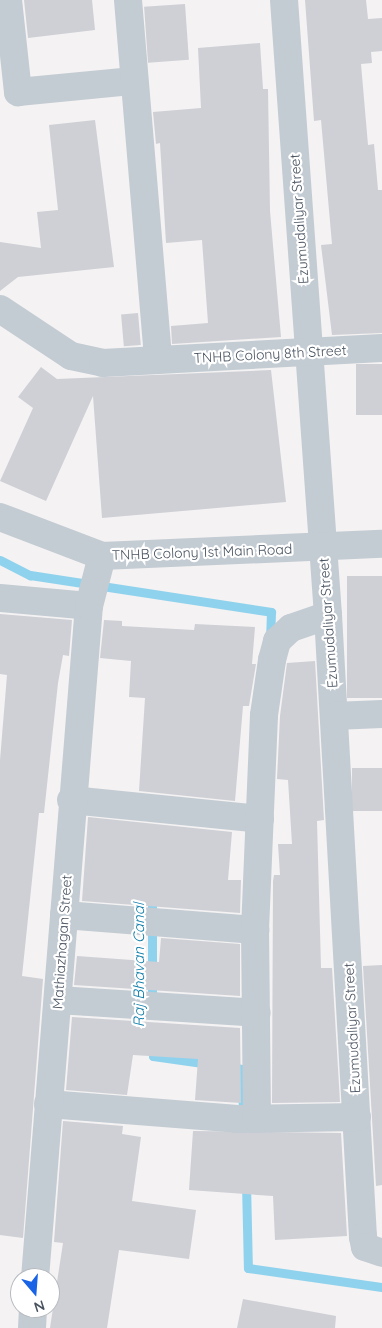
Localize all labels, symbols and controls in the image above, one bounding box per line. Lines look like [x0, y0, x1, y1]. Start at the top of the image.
street label: Ezumudaliyar Street [286, 153, 312, 285]
street label: TNHB Colony 8th Street [193, 342, 347, 366]
street label: TNHB Colony 1st Main Road [111, 540, 293, 564]
street label: Ezumudaliyar Street [315, 557, 341, 689]
street label: Mathiazhagan Street [49, 874, 75, 1010]
water label: Raj Bhavan Canal [130, 903, 148, 1027]
street label: Ezumudaliyar Street [340, 962, 364, 1094]
north arrow [10, 1268, 60, 1318]
text: N [32, 1296, 47, 1316]

